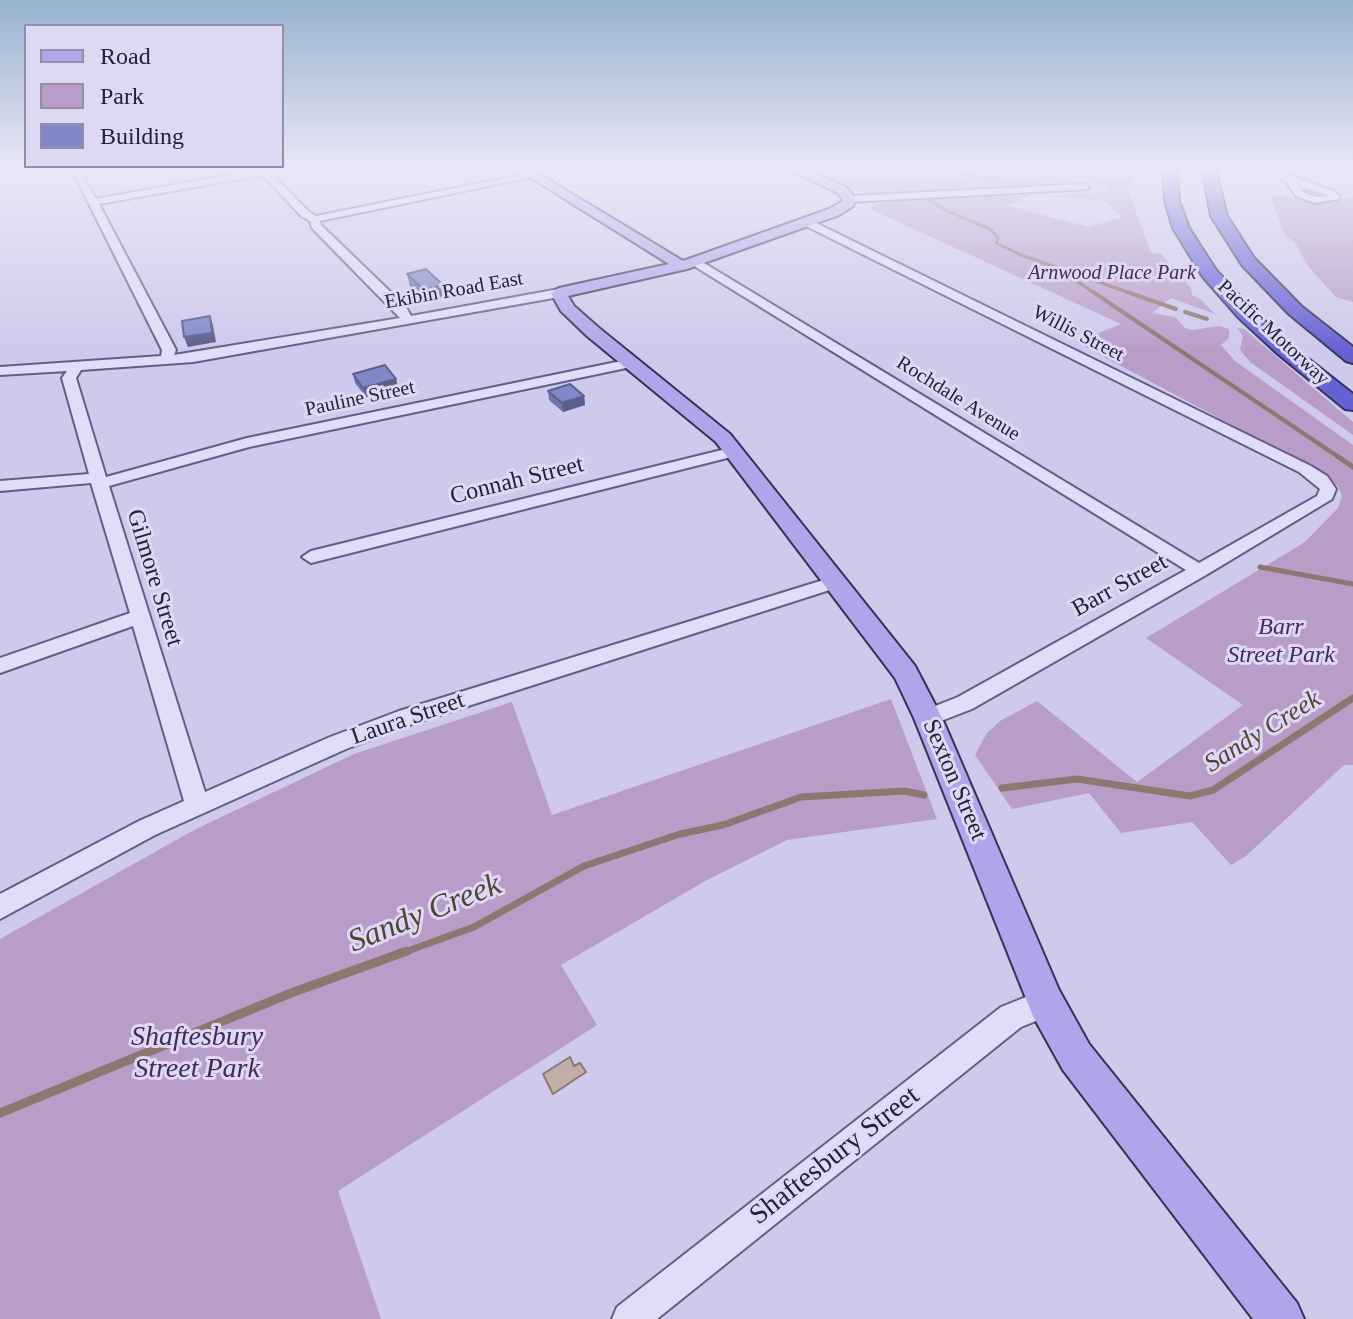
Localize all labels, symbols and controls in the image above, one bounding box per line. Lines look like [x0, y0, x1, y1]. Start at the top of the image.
legend [24, 24, 284, 168]
text: Road [100, 43, 151, 69]
text: Park [100, 83, 144, 109]
text: Building [100, 123, 184, 149]
park label: Arnwood Place Park [1028, 262, 1196, 286]
street label: Ekibin Road East [383, 267, 525, 315]
street label: Pacific Motorway [1212, 275, 1334, 391]
street label: Willis Street [1028, 301, 1128, 367]
street label: Rochdale Avenue [892, 351, 1024, 447]
street label: Pauline Street [303, 376, 417, 422]
street label: Connah Street [447, 450, 587, 512]
street label: Gilmore Street [119, 506, 189, 650]
street label: Barr Street [1067, 548, 1173, 624]
park label: Barr Street Park [1227, 614, 1335, 670]
water label: Sandy Creek [1199, 684, 1327, 780]
street label: Laura Street [348, 686, 468, 752]
street label: Sexton Street [916, 715, 992, 845]
water label: Sandy Creek [343, 866, 507, 962]
park label: Shaftesbury Street Park [131, 1021, 263, 1087]
street label: Shaftesbury Street [743, 1079, 927, 1233]

